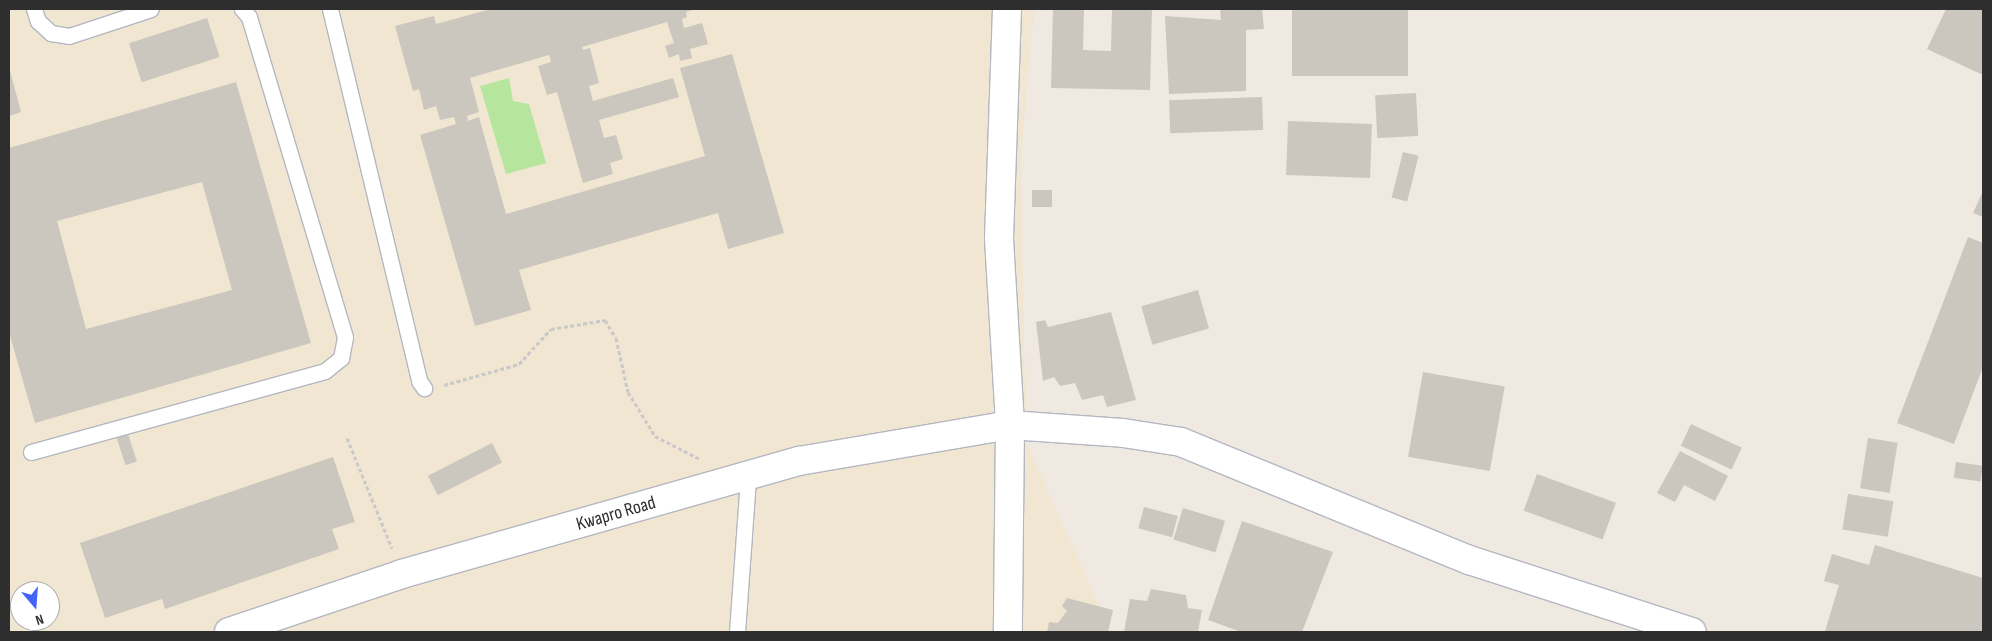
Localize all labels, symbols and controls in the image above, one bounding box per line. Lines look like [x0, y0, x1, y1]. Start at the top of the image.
street label: Kwapro Road [574, 492, 658, 536]
north arrow [10, 581, 60, 631]
text: N [33, 611, 46, 629]

